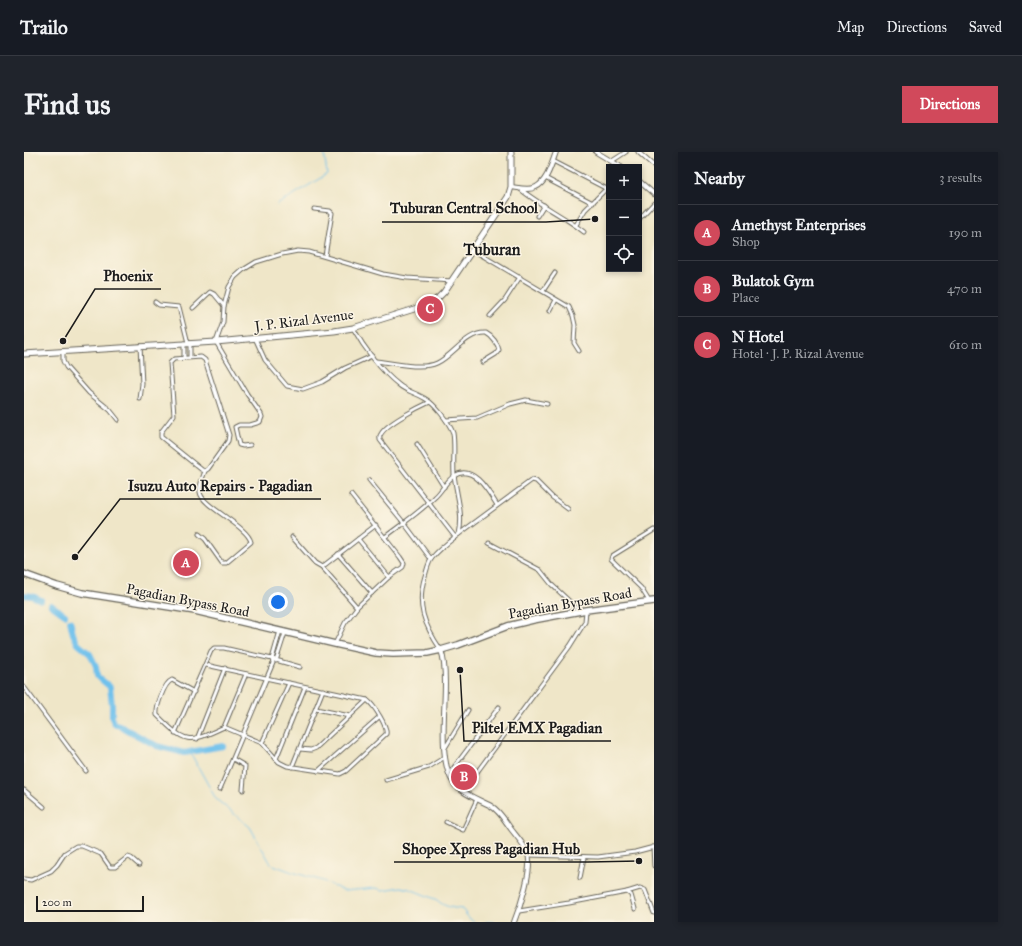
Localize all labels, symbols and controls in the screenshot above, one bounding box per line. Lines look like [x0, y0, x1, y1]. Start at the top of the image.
text: Trailo [20, 16, 68, 39]
text: Map [837, 19, 864, 36]
text: Directions [886, 19, 947, 36]
text: Saved [969, 19, 1002, 36]
button: Directions [902, 86, 998, 123]
text: Find us [24, 87, 110, 122]
map controls [606, 164, 642, 272]
button: + [606, 164, 642, 200]
text: Nearby [694, 168, 745, 189]
text: 3 results [939, 170, 982, 186]
callout: Tuburan Central School [382, 195, 546, 222]
text: Tuburan Central School [389, 199, 539, 217]
button: − [606, 200, 642, 236]
text: Amethyst Enterprises [732, 216, 866, 234]
text: A [703, 225, 711, 241]
text: 190 m [949, 225, 982, 241]
text: Shop [732, 234, 760, 250]
button: locate [606, 236, 642, 272]
district label: Tuburan [463, 240, 521, 259]
callout: Phoenix [95, 262, 161, 289]
text: Phoenix [103, 267, 153, 285]
text: Bulatok Gym [732, 272, 814, 290]
text: B [703, 281, 711, 297]
text: 470 m [947, 281, 982, 297]
text: Place [732, 290, 759, 306]
pin: C [417, 294, 443, 324]
street label: J. P. Rizal Avenue [252, 306, 355, 336]
text: N Hotel [732, 328, 784, 346]
text: C [703, 337, 711, 353]
text: 610 m [949, 337, 982, 353]
text: Hotel · J. P. Rizal Avenue [732, 346, 864, 362]
callout: Isuzu Auto Repairs - Pagadian [120, 472, 321, 499]
text: Isuzu Auto Repairs - Pagadian [128, 477, 313, 496]
pin: A [173, 548, 199, 578]
street label: Pagadian Bypass Road [125, 580, 251, 621]
street label: Pagadian Bypass Road [507, 584, 633, 623]
your location [268, 592, 288, 612]
callout: Piltel EMX Pagadian [464, 714, 611, 741]
text: Piltel EMX Pagadian [472, 719, 603, 738]
pin: B [451, 762, 477, 792]
callout: Shopee Xpress Pagadian Hub [394, 835, 588, 862]
text: Shopee Xpress Pagadian Hub [402, 840, 581, 859]
scale bar [36, 894, 144, 913]
text: 200 m [42, 896, 72, 909]

